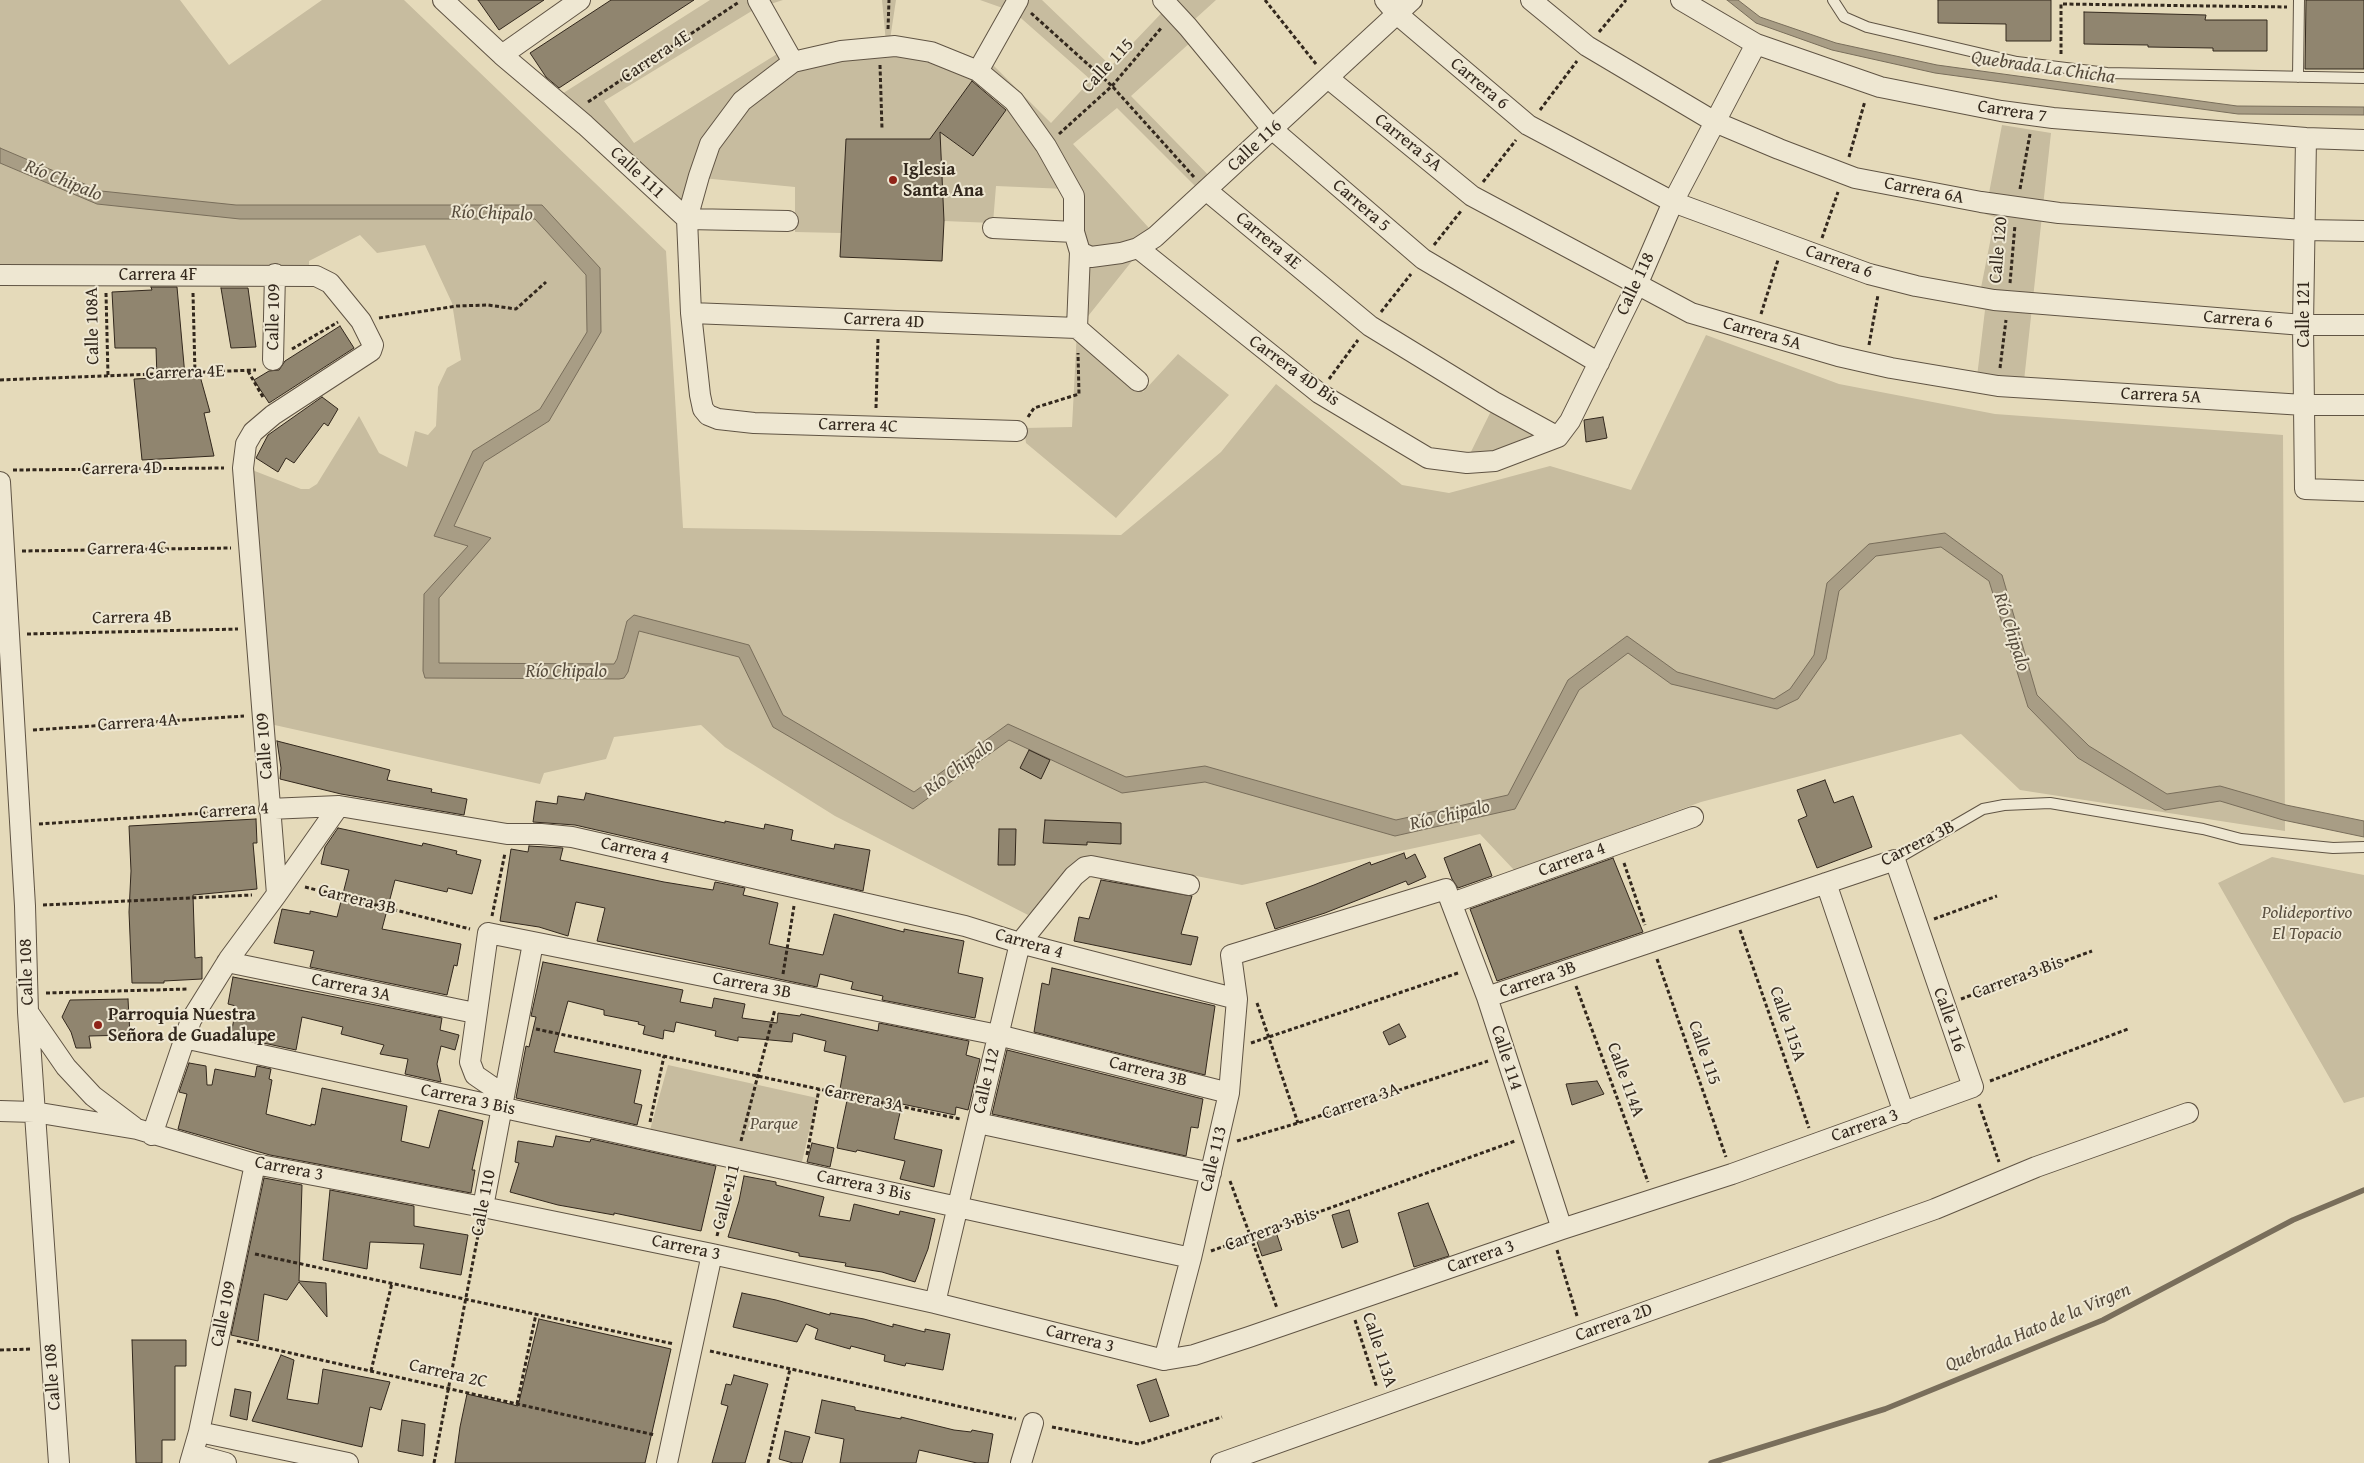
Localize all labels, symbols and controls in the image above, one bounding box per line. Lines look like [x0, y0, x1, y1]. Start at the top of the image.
street label: Carrera 4E [617, 26, 695, 88]
street label: Calle 115 [1077, 34, 1139, 98]
water label: Quebrada La Chicha [1970, 47, 2116, 89]
street label: Carrera 6 [1445, 53, 1513, 115]
street label: Carrera 7 [1976, 96, 2048, 128]
street label: Carrera 5A [1370, 109, 1446, 177]
street label: Calle 116 [1223, 115, 1287, 177]
street label: Calle 111 [605, 142, 669, 204]
water label: Río Chipalo [21, 155, 105, 207]
place label: Iglesia Santa Ana [903, 159, 984, 202]
street label: Carrera 6A [1882, 173, 1966, 209]
marker: Iglesia Santa Ana [887, 174, 899, 186]
street label: Carrera 5 [1328, 175, 1394, 237]
water label: Río Chipalo [451, 201, 533, 227]
street label: Carrera 4E [1231, 207, 1305, 275]
street label: Calle 120 [1985, 216, 2013, 284]
street label: Carrera 6 [1803, 240, 1875, 284]
street label: Calle 118 [1612, 249, 1660, 319]
street label: Carrera 4F [119, 264, 197, 286]
street label: Calle 121 [2293, 281, 2315, 347]
street label: Calle 109 [263, 283, 285, 351]
street label: Calle 108A [82, 287, 104, 365]
street label: Carrera 6 [2202, 306, 2274, 334]
street label: Carrera 4D [843, 308, 925, 334]
street label: Carrera 5A [1720, 313, 1804, 355]
street label: Carrera 4D Bis [1244, 331, 1344, 411]
street label: Carrera 4E [145, 361, 225, 385]
street label: Carrera 5A [2120, 383, 2202, 409]
street label: Carrera 4C [818, 414, 898, 438]
street label: Carrera 4D [82, 457, 162, 481]
street label: Carrera 4C [87, 538, 167, 560]
water label: Río Chipalo [1988, 590, 2034, 674]
street label: Carrera 4B [92, 607, 172, 629]
water label: Río Chipalo [525, 661, 607, 683]
street label: Carrera 4A [97, 709, 179, 737]
street label: Calle 109 [252, 712, 278, 780]
water label: Río Chipalo [920, 734, 998, 802]
water label: Río Chipalo [1408, 796, 1492, 836]
street label: Carrera 4 [198, 798, 270, 824]
street label: Carrera 3B [1878, 816, 1958, 872]
street label: Carrera 4 [599, 833, 671, 869]
street label: Carrera 4 [1536, 838, 1608, 882]
street label: Carrera 3B [316, 880, 398, 920]
park label: Polideportivo El Topacio [2262, 902, 2352, 944]
street label: Carrera 4 [993, 924, 1065, 964]
street label: Calle 108 [15, 938, 39, 1006]
street label: Carrera 3 Bis [1969, 951, 2067, 1005]
street label: Carrera 3B [1497, 957, 1579, 1003]
street label: Carrera 3B [711, 968, 793, 1004]
street label: Carrera 3A [309, 969, 393, 1007]
street label: Calle 115A [1764, 984, 1810, 1064]
street label: Calle 116 [1928, 985, 1970, 1055]
place label: Parroquia Nuestra Señora de Guadalupe [108, 1004, 276, 1046]
street label: Calle 115 [1683, 1018, 1725, 1088]
marker: Parroquia Nuestra Señora de Guadalupe [92, 1019, 104, 1031]
street label: Calle 114 [1485, 1023, 1527, 1093]
street label: Calle 114A [1602, 1040, 1648, 1120]
street label: Calle 112 [969, 1046, 1005, 1116]
street label: Carrera 3B [1107, 1052, 1189, 1092]
street label: Carrera 3 Bis [419, 1079, 517, 1121]
street label: Carrera 3A [1319, 1079, 1403, 1125]
street label: Carrera 3A [822, 1080, 906, 1118]
street label: Carrera 3 [1829, 1104, 1901, 1148]
park label: Parque [750, 1113, 798, 1135]
street label: Calle 113 [1196, 1124, 1232, 1194]
street label: Carrera 3 [253, 1152, 325, 1186]
street label: Calle 111 [708, 1162, 746, 1232]
street label: Carrera 3 Bis [815, 1165, 913, 1207]
street label: Calle 110 [467, 1168, 501, 1238]
street label: Carrera 3 Bis [1222, 1203, 1320, 1257]
street label: Carrera 3 [650, 1230, 722, 1266]
street label: Carrera 3 [1445, 1235, 1517, 1279]
street label: Calle 109 [206, 1279, 242, 1349]
water label: Quebrada Hato de la Virgen [1942, 1279, 2134, 1377]
street label: Carrera 2D [1572, 1299, 1656, 1347]
street label: Calle 113A [1357, 1310, 1401, 1390]
street label: Carrera 3 [1044, 1320, 1116, 1358]
street label: Calle 108 [40, 1343, 66, 1411]
street label: Carrera 2C [407, 1355, 489, 1393]

